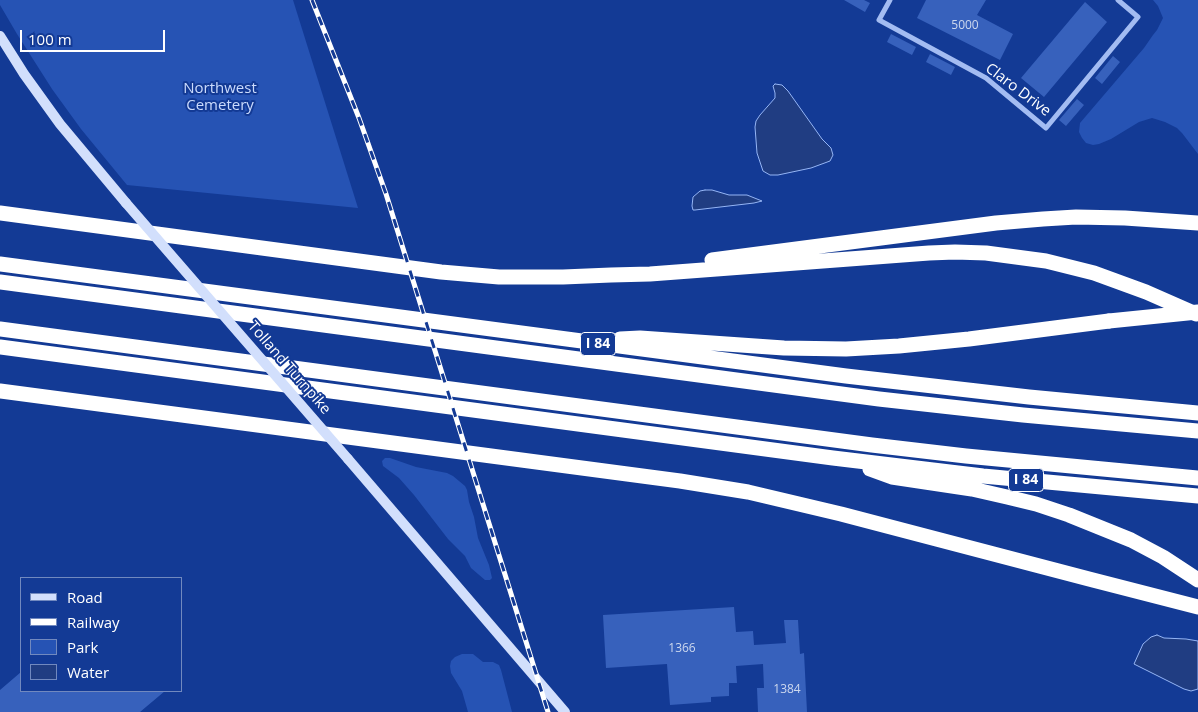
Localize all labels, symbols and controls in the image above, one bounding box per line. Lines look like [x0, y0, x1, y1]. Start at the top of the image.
house number: 5000 [951, 19, 979, 33]
scale bar [22, 20, 168, 52]
text: 100 m [28, 29, 72, 49]
street label: Claro Drive [982, 60, 1054, 120]
park label: Northwest Cemetery [183, 80, 257, 115]
street label: Tolland Turnpike [244, 318, 334, 418]
road number: I 84 [580, 332, 616, 356]
road number: I 84 [1008, 468, 1044, 492]
legend [20, 577, 182, 692]
text: Road [67, 587, 103, 607]
text: Railway [67, 612, 120, 632]
text: Park [67, 637, 98, 657]
house number: 1366 [668, 642, 696, 656]
text: Water [67, 662, 109, 682]
house number: 1384 [773, 683, 801, 697]

